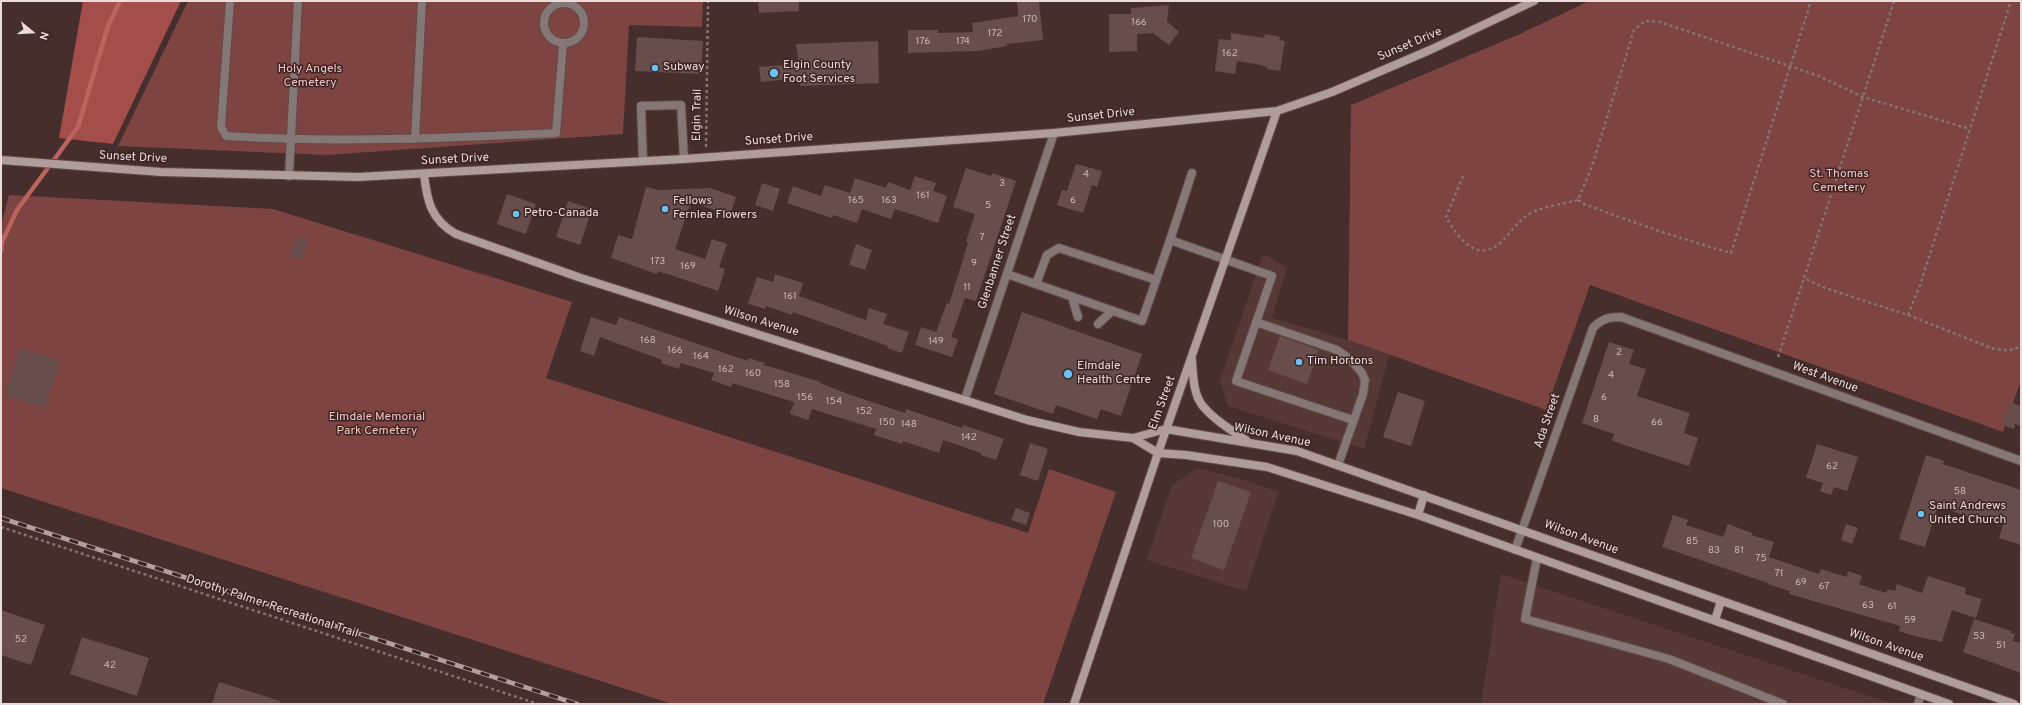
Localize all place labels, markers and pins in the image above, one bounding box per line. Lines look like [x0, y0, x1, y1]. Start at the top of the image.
place label: Elgin County Foot Services [783, 59, 855, 87]
place label: Subway [663, 61, 705, 75]
marker: Subway [650, 63, 660, 73]
marker: Elgin County Foot Services [768, 67, 780, 79]
place label: Fellows Fernlea Flowers [673, 195, 757, 223]
marker: Fellows Fernlea Flowers [660, 204, 670, 214]
place label: Petro-Canada [524, 207, 599, 221]
marker: Petro-Canada [511, 209, 521, 219]
place label: Tim Hortons [1307, 355, 1373, 369]
marker: Tim Hortons [1294, 357, 1304, 367]
place label: Elmdale Health Centre [1077, 360, 1151, 388]
marker: Elmdale Health Centre [1062, 368, 1074, 380]
place label: Saint Andrews United Church [1929, 500, 2006, 528]
marker: Saint Andrews United Church [1916, 509, 1926, 519]

